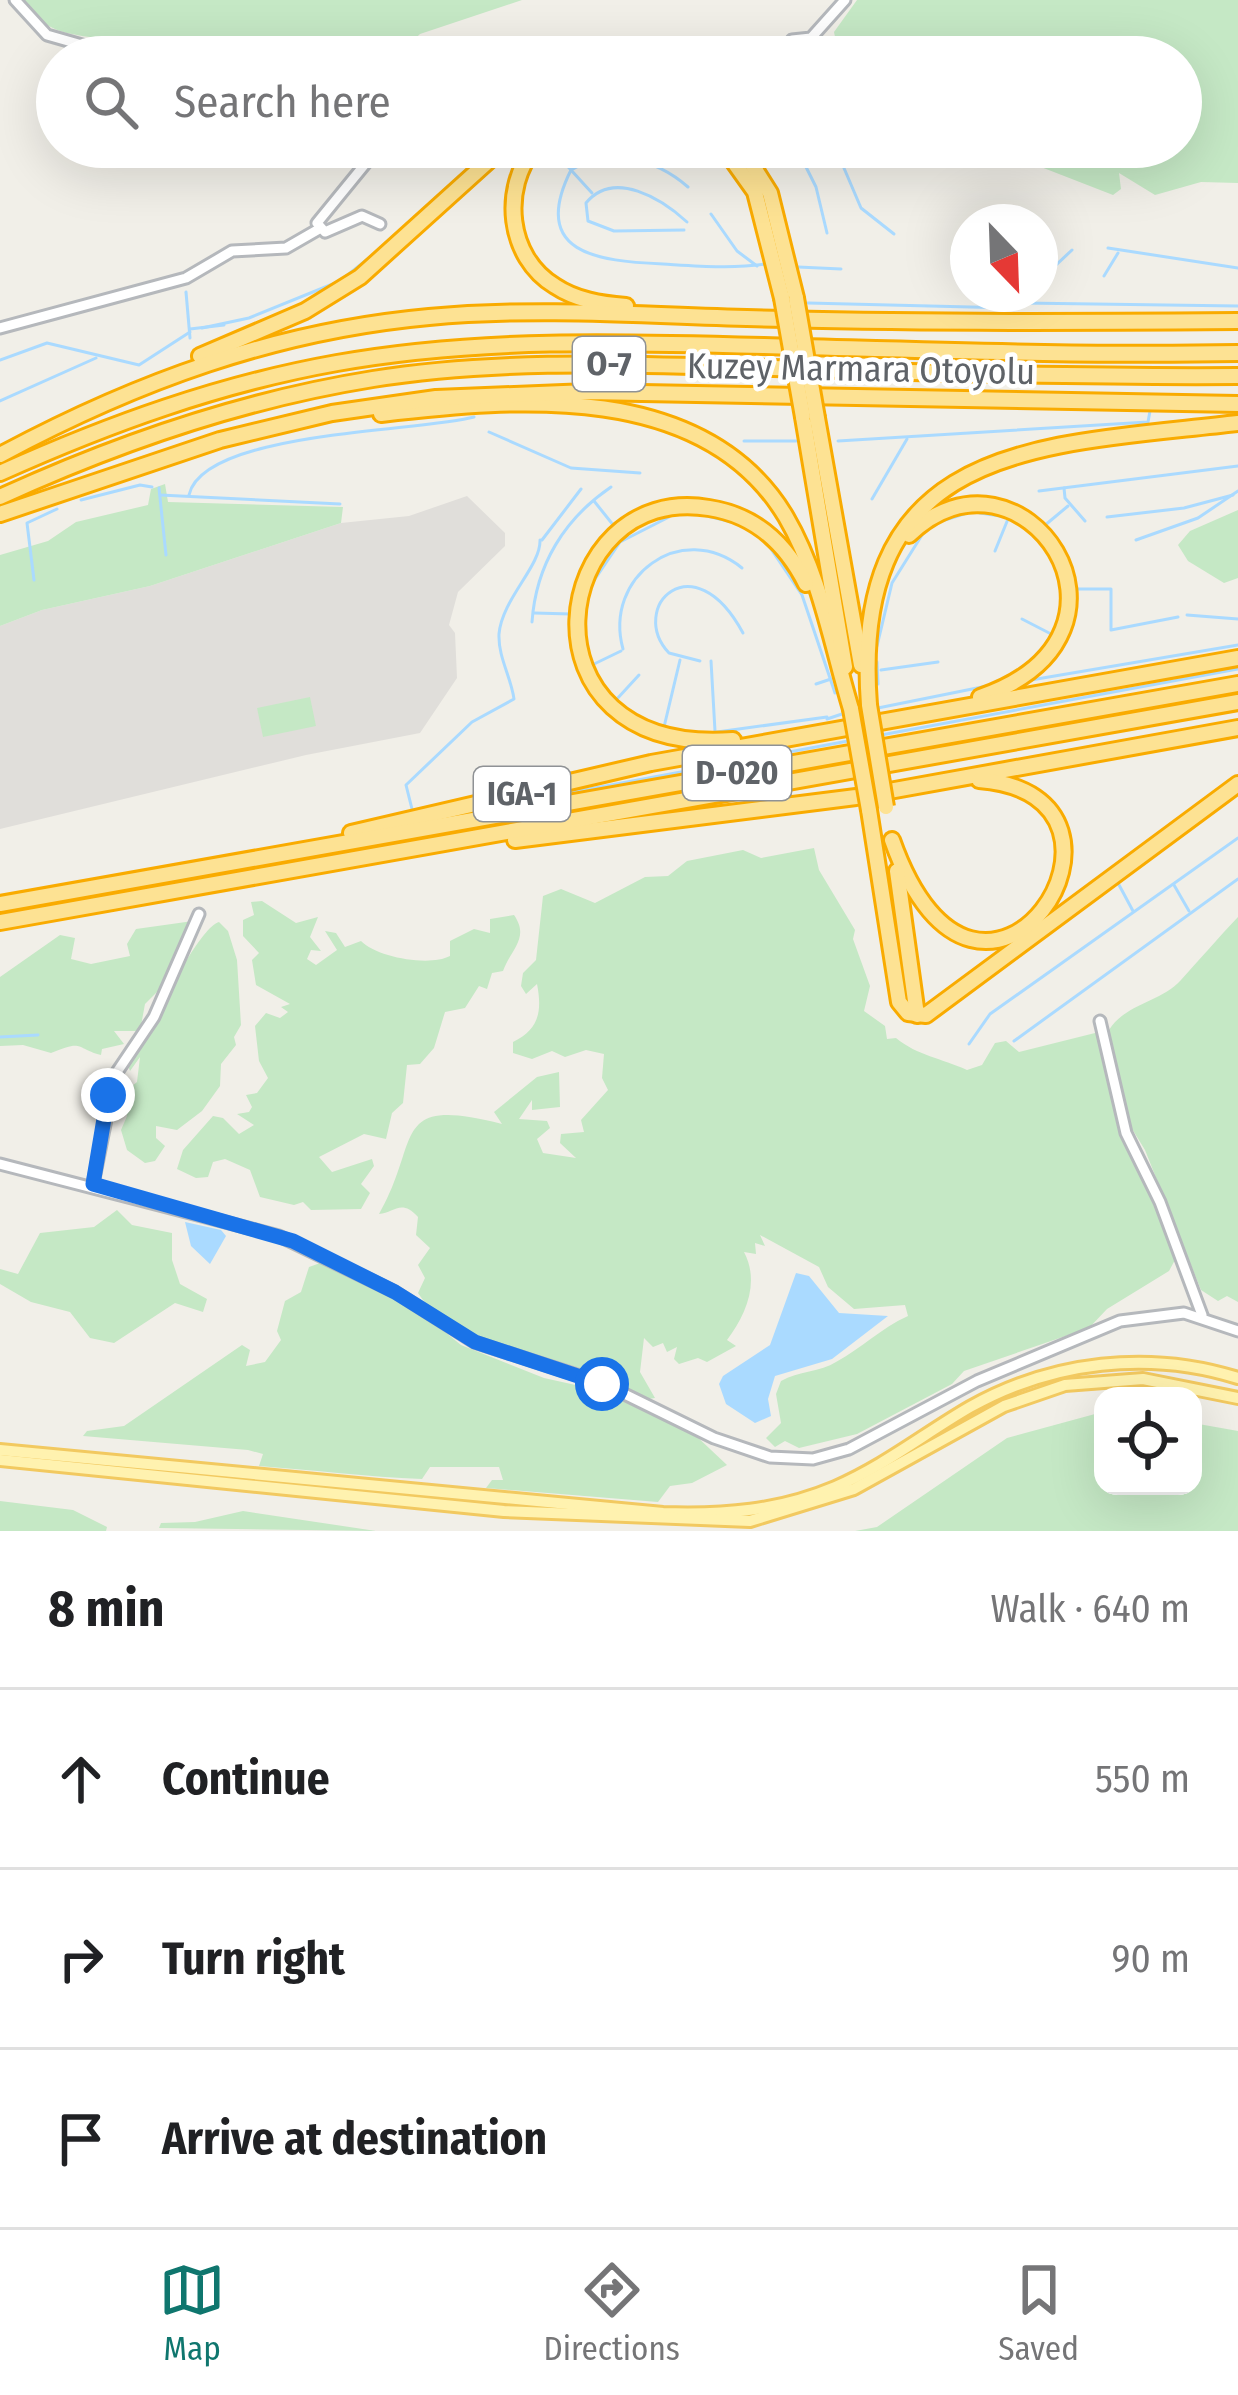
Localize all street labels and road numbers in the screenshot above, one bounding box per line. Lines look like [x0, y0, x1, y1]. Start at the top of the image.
road number: O-7 [573, 337, 645, 391]
street label: Kuzey Marmara Otoyolu [687, 344, 1035, 394]
road number: D-020 [683, 746, 791, 800]
road number: IGA-1 [474, 767, 570, 821]

